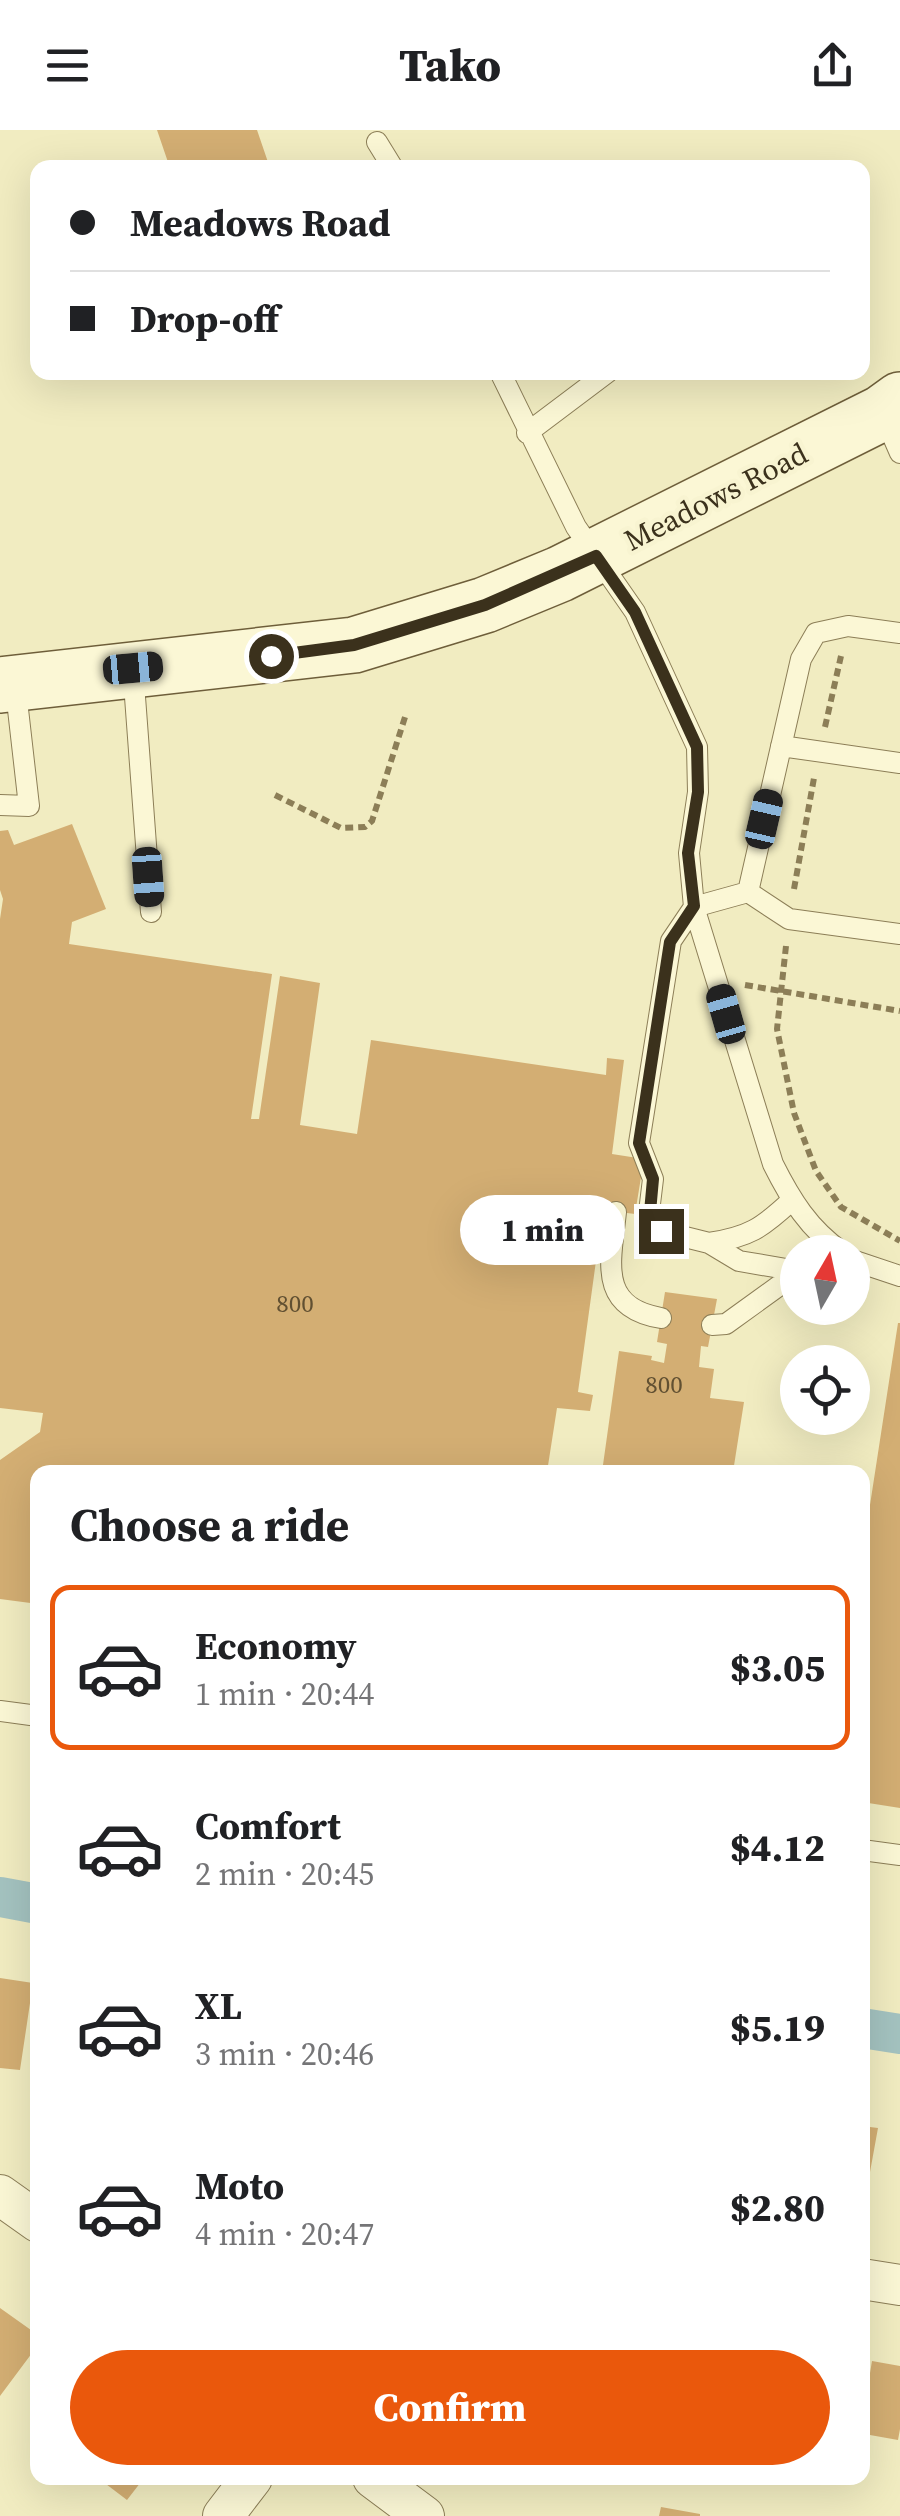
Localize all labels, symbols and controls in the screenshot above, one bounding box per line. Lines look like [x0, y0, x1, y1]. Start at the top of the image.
text: Tako [399, 34, 501, 96]
icon: menu [40, 38, 95, 93]
icon: share [805, 38, 860, 93]
text: Meadows Road [130, 197, 391, 249]
text: Drop-off [130, 293, 279, 345]
street label: Meadows Road [617, 433, 815, 560]
route start [249, 634, 294, 679]
car [102, 650, 164, 686]
car [743, 786, 785, 852]
car [131, 846, 165, 908]
car [703, 981, 749, 1047]
callout: 1 min [461, 1196, 626, 1266]
text: 1 min [501, 1208, 584, 1252]
route end [639, 1209, 684, 1254]
north arrow [780, 1235, 870, 1325]
map controls [780, 1235, 870, 1435]
house number: 800 [276, 1286, 314, 1320]
button: locate [780, 1345, 870, 1435]
house number: 800 [645, 1367, 683, 1401]
text: Choose a ride [70, 1494, 349, 1556]
text: Economy [195, 1620, 357, 1672]
icon: car [75, 1623, 165, 1713]
text: $3.05 [730, 1642, 825, 1694]
text: 1 min · 20:44 [195, 1672, 374, 1716]
text: Comfort [195, 1800, 341, 1852]
icon: car [75, 1803, 165, 1893]
text: $4.12 [730, 1822, 825, 1874]
text: 2 min · 20:45 [195, 1852, 374, 1896]
text: XL [195, 1980, 242, 2032]
icon: car [75, 1983, 165, 2073]
text: $5.19 [730, 2002, 825, 2054]
text: 3 min · 20:46 [195, 2032, 374, 2076]
text: Moto [195, 2160, 284, 2212]
icon: car [75, 2163, 165, 2253]
text: $2.80 [730, 2182, 825, 2234]
text: 4 min · 20:47 [195, 2212, 374, 2256]
button: Confirm [70, 2350, 830, 2465]

